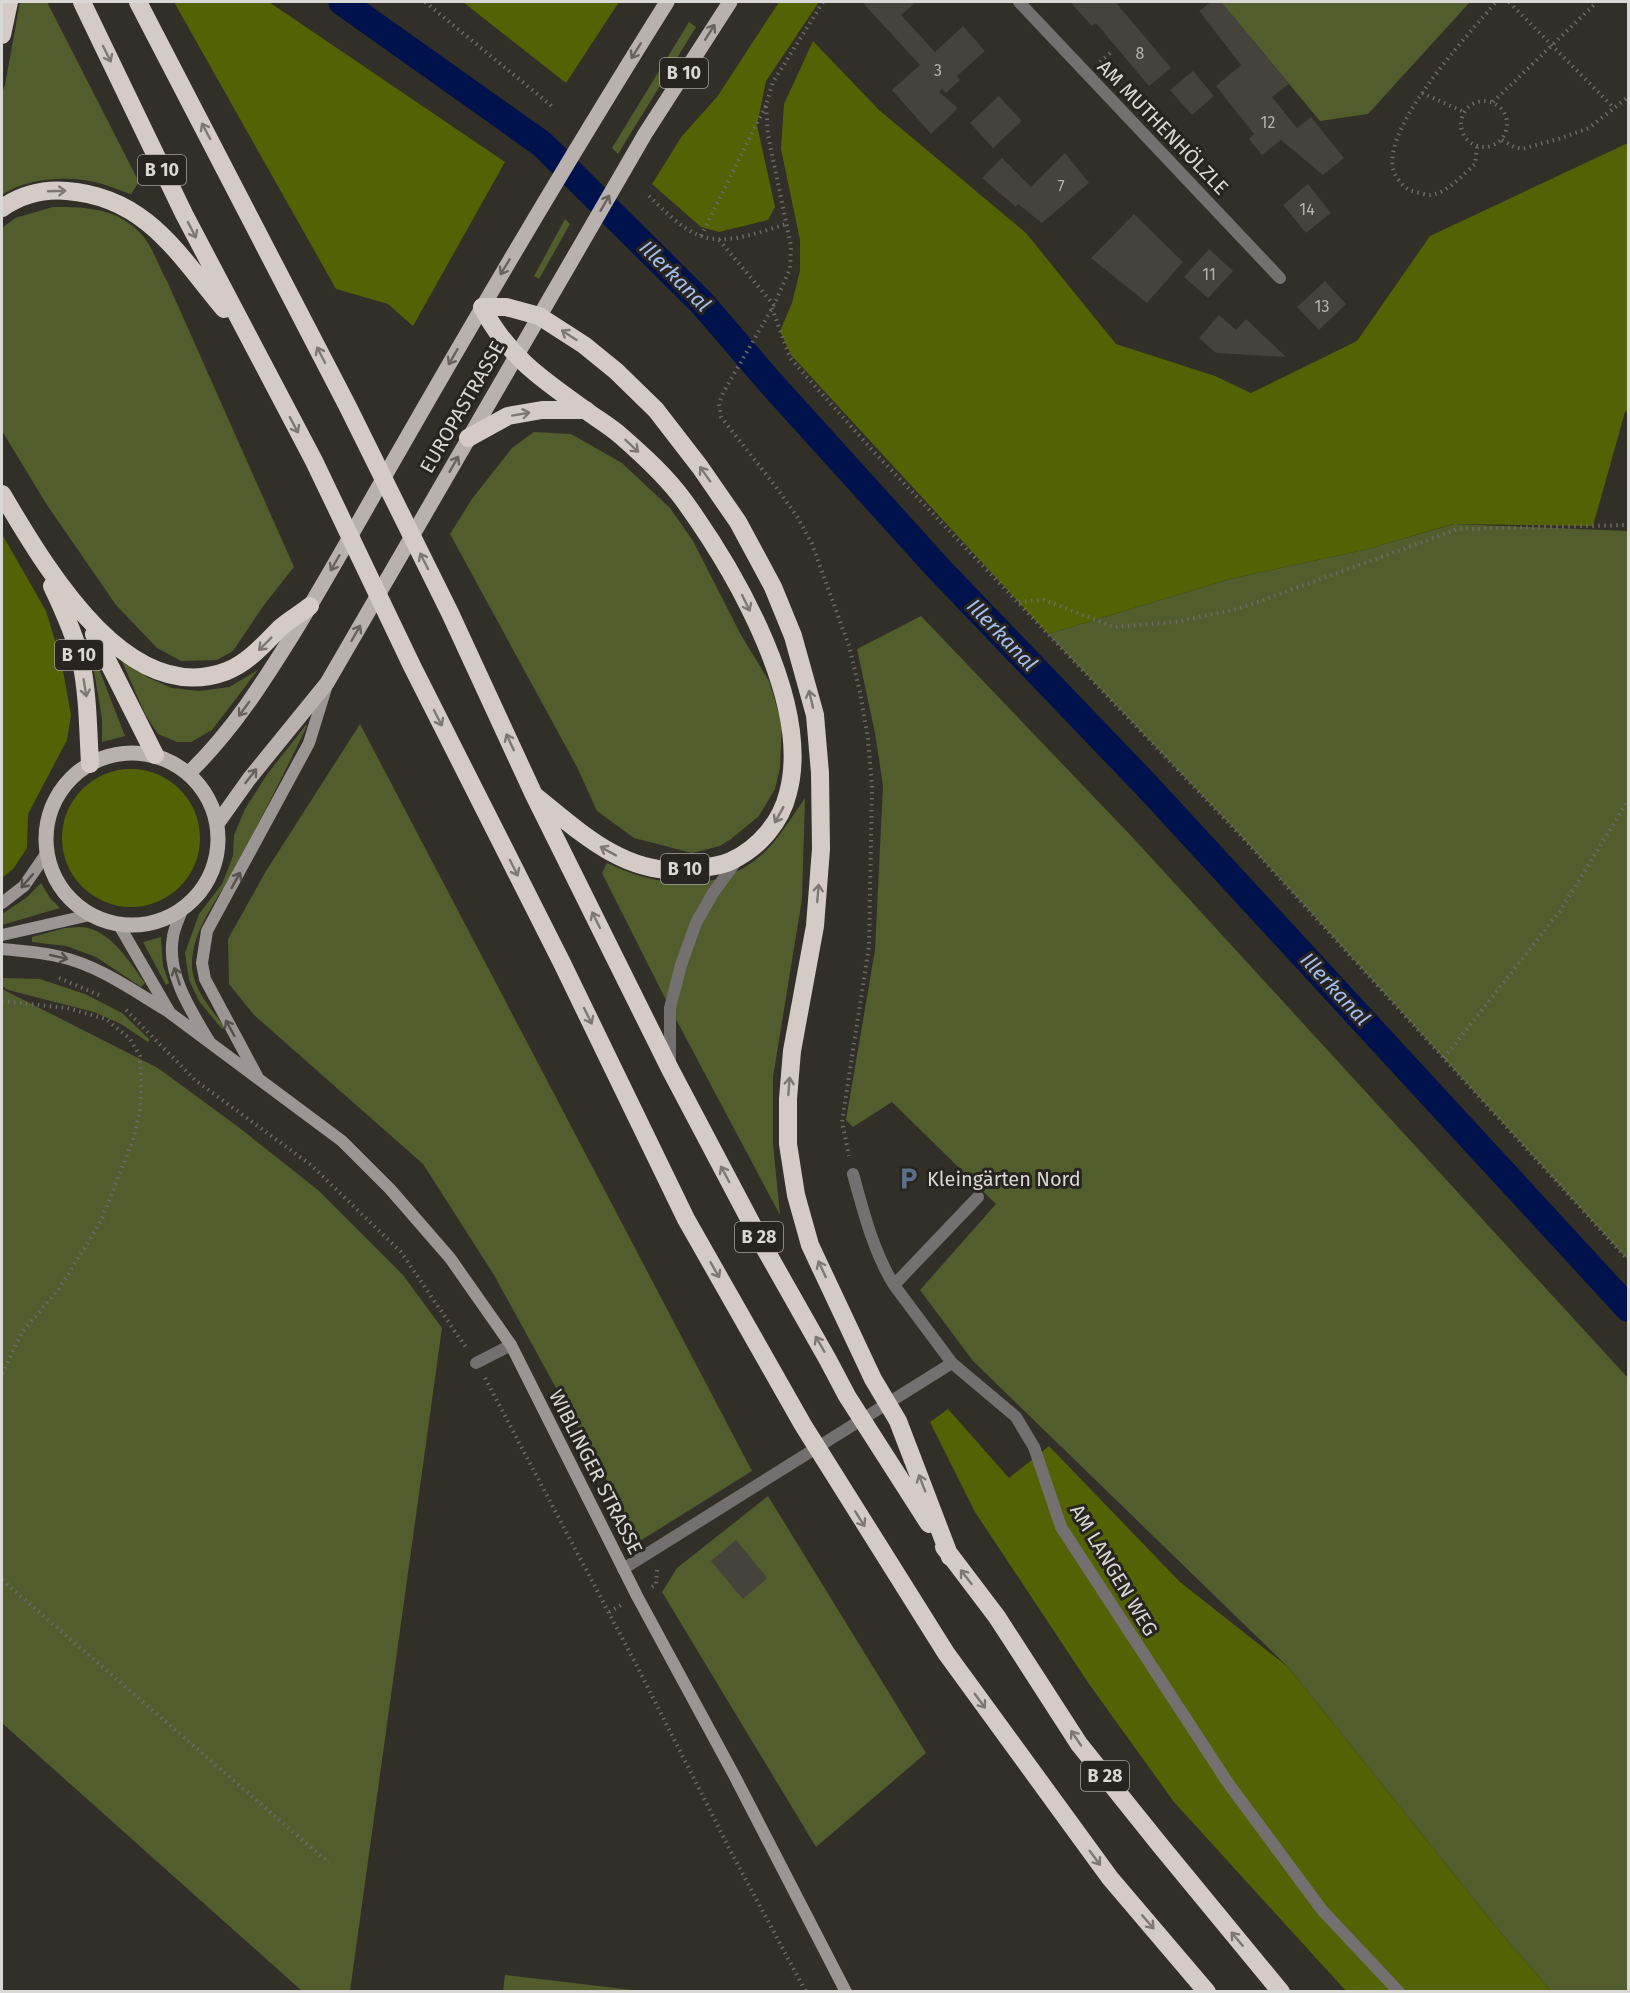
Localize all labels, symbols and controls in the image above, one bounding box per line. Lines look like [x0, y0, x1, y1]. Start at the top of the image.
one-way arrow [704, 24, 716, 41]
one-way arrow [630, 42, 642, 59]
house number: 8 [1136, 44, 1145, 63]
one-way arrow [102, 45, 113, 63]
street label: AM MUTHENHÖLZLE [1093, 55, 1233, 199]
road number: B 10 [660, 58, 708, 88]
house number: 3 [934, 61, 942, 80]
house number: 12 [1261, 113, 1275, 132]
one-way arrow [200, 123, 212, 140]
road number: B 10 [138, 155, 186, 185]
house number: 7 [1057, 177, 1065, 196]
one-way arrow [46, 186, 66, 197]
one-way arrow [599, 195, 611, 212]
house number: 14 [1299, 200, 1315, 219]
one-way arrow [186, 221, 198, 238]
water label: Illerkanal [634, 235, 716, 317]
one-way arrow [499, 258, 511, 275]
house number: 11 [1202, 265, 1216, 284]
house number: 13 [1315, 297, 1329, 316]
one-way arrow [561, 329, 578, 341]
street label: EUROPASTRASSE [415, 337, 509, 477]
one-way arrow [315, 347, 327, 364]
one-way arrow [446, 348, 458, 365]
one-way arrow [510, 408, 530, 419]
one-way arrow [289, 415, 300, 433]
one-way arrow [624, 439, 639, 453]
one-way arrow [448, 456, 460, 473]
one-way arrow [699, 466, 711, 482]
one-way arrow [418, 552, 429, 570]
one-way arrow [328, 554, 340, 571]
one-way arrow [740, 593, 752, 611]
water label: Illerkanal [961, 593, 1043, 677]
one-way arrow [350, 625, 362, 642]
one-way arrow [258, 636, 272, 651]
road number: B 10 [55, 640, 103, 670]
one-way arrow [79, 677, 90, 697]
one-way arrow [804, 690, 816, 709]
one-way arrow [238, 700, 250, 716]
one-way arrow [433, 709, 444, 727]
one-way arrow [503, 733, 514, 751]
one-way arrow [245, 769, 258, 785]
one-way arrow [773, 806, 785, 823]
one-way arrow [600, 845, 617, 857]
road number: B 10 [661, 854, 709, 884]
one-way arrow [508, 859, 520, 876]
one-way arrow [230, 872, 242, 889]
one-way arrow [20, 873, 34, 888]
one-way arrow [812, 883, 823, 903]
one-way arrow [589, 911, 601, 929]
water label: Illerkanal [1295, 947, 1375, 1031]
one-way arrow [49, 952, 68, 964]
one-way arrow [171, 967, 182, 986]
one-way arrow [583, 1006, 594, 1024]
one-way arrow [224, 1020, 236, 1037]
one-way arrow [784, 1076, 795, 1096]
one-way arrow [719, 1165, 730, 1183]
parking icon: Kleingärten Nord [896, 1166, 922, 1192]
place label: Kleingärten Nord [927, 1167, 1081, 1191]
road number: B 28 [735, 1222, 783, 1252]
one-way arrow [709, 1261, 721, 1278]
one-way arrow [815, 1261, 827, 1279]
one-way arrow [813, 1336, 825, 1353]
street label: WIBLINGER STRASSE [544, 1386, 648, 1558]
one-way arrow [915, 1474, 926, 1493]
street label: AM LANGEN WEG [1065, 1500, 1163, 1640]
one-way arrow [854, 1510, 866, 1527]
one-way arrow [960, 1569, 973, 1585]
one-way arrow [974, 1692, 986, 1708]
one-way arrow [1069, 1730, 1081, 1747]
road number: B 28 [1081, 1761, 1129, 1791]
one-way arrow [1089, 1850, 1101, 1866]
one-way arrow [1141, 1914, 1155, 1929]
one-way arrow [1231, 1931, 1244, 1947]

